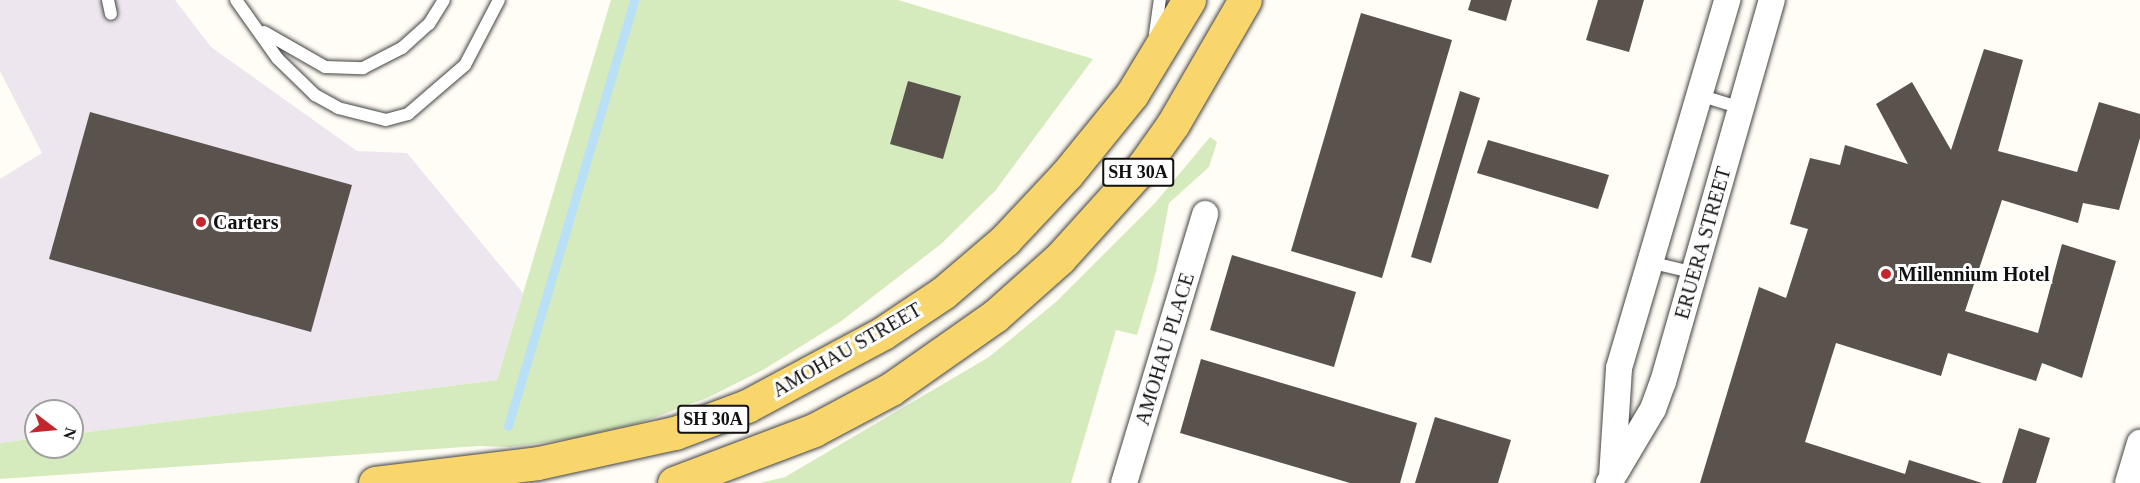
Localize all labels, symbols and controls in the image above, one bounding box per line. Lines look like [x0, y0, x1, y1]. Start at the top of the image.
road number: SH 30A [1102, 157, 1174, 187]
street label: ERUERA STREET [1670, 164, 1736, 322]
place label: Carters [213, 210, 279, 234]
marker: Carters [194, 215, 208, 229]
place label: Millennium Hotel [1898, 262, 2050, 286]
marker: Millennium Hotel [1879, 267, 1893, 281]
street label: AMOHAU PLACE [1130, 270, 1200, 428]
street label: AMOHAU STREET [768, 298, 926, 402]
north arrow [24, 399, 84, 459]
road number: SH 30A [677, 404, 749, 434]
text: N [60, 426, 80, 441]

